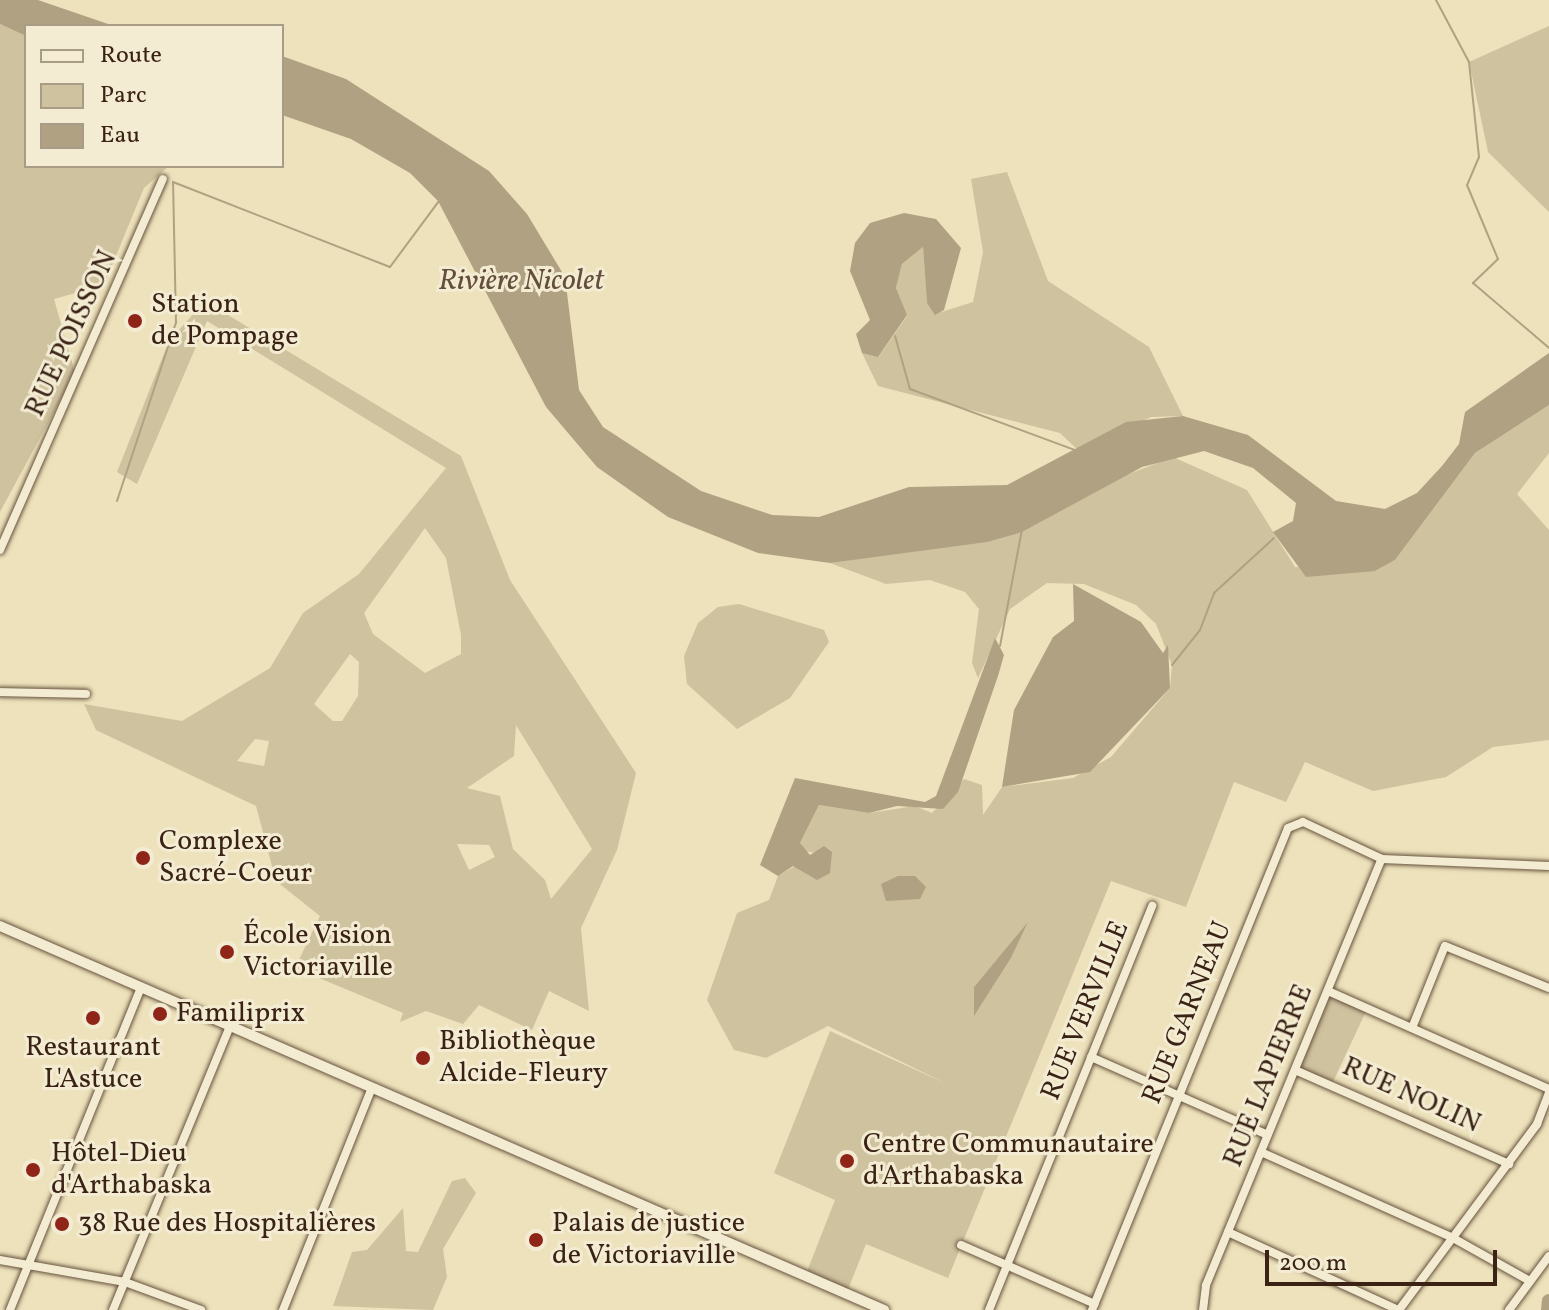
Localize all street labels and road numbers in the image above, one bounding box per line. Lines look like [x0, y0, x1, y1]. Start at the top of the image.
street label: RUE POISSON [19, 246, 125, 422]
street label: RUE VERVILLE [1035, 916, 1137, 1106]
street label: RUE GARNEAU [1136, 917, 1240, 1109]
street label: RUE LAPIERRE [1217, 980, 1321, 1172]
street label: RUE NOLIN [1337, 1051, 1485, 1141]

